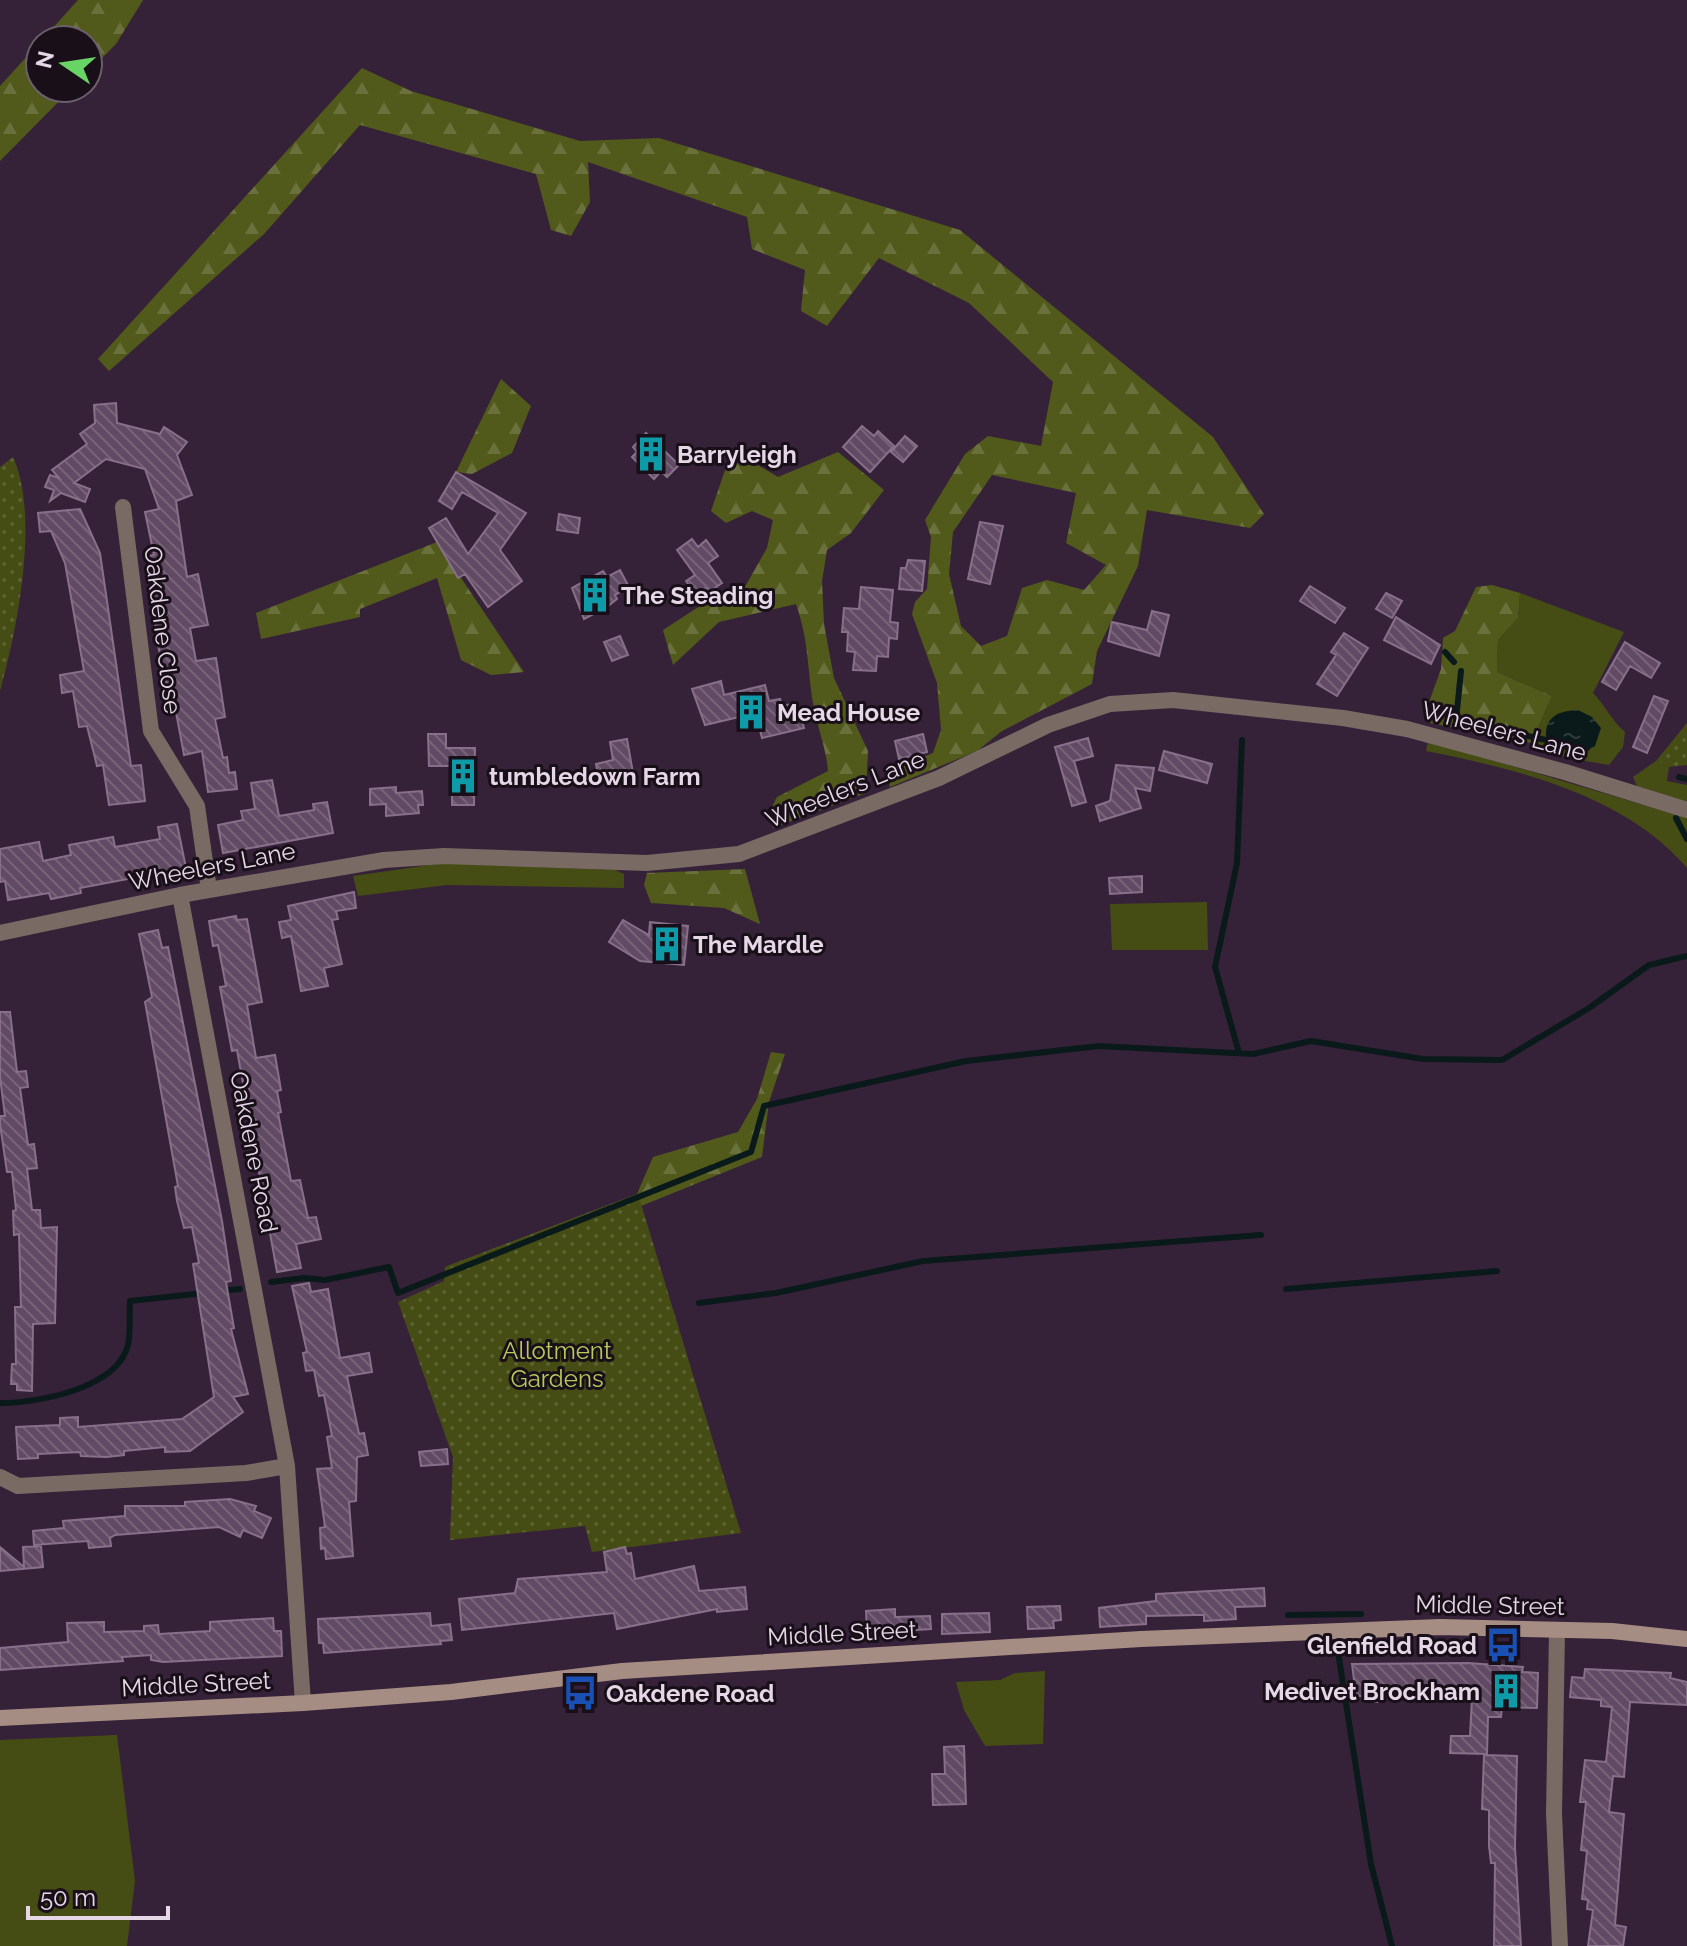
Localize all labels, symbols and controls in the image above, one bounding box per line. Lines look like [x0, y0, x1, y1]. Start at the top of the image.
north arrow [24, 24, 104, 104]
text: N [30, 48, 59, 71]
building icon: Barryleigh [632, 435, 670, 473]
place label: Barryleigh [677, 440, 797, 469]
street label: Oakdene Close [138, 544, 188, 716]
building icon: The Steading [576, 576, 614, 614]
place label: The Steading [621, 581, 773, 610]
building icon: Mead House [732, 693, 770, 731]
street label: Wheelers Lane [1419, 695, 1589, 767]
place label: Mead House [777, 698, 920, 727]
street label: Wheelers Lane [761, 744, 929, 834]
building icon: tumbledown Farm [444, 757, 482, 795]
place label: tumbledown Farm [489, 762, 701, 791]
street label: Wheelers Lane [126, 836, 298, 896]
building icon: The Mardle [648, 925, 686, 963]
place label: The Mardle [693, 930, 824, 959]
street label: Oakdene Road [224, 1069, 284, 1235]
park label: Allotment Gardens [502, 1336, 612, 1393]
street label: Middle Street [1415, 1589, 1565, 1621]
street label: Middle Street [767, 1615, 917, 1651]
bus stop icon: Glenfield Road [1484, 1626, 1522, 1664]
place label: Glenfield Road [1307, 1631, 1477, 1660]
street label: Middle Street [121, 1666, 271, 1702]
building icon: Medivet Brockham [1487, 1672, 1525, 1710]
bus stop icon: Oakdene Road [561, 1674, 599, 1712]
place label: Medivet Brockham [1264, 1677, 1480, 1706]
place label: Oakdene Road [606, 1679, 774, 1708]
scale bar [28, 1870, 168, 1920]
text: 50 m [40, 1883, 96, 1912]

